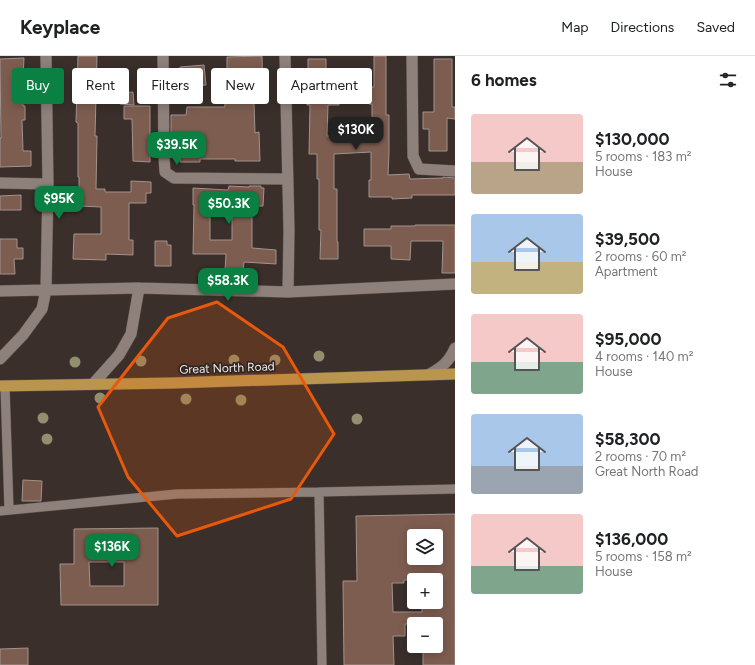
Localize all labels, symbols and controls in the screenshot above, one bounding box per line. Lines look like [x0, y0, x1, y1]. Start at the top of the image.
text: Keyplace [20, 16, 100, 39]
text: Map [561, 19, 589, 36]
text: Directions [611, 19, 674, 36]
text: Saved [696, 19, 735, 36]
chip: Buy [12, 68, 64, 104]
chip: Rent [72, 68, 129, 104]
chip: Filters [137, 68, 203, 104]
chip: New [211, 68, 269, 104]
chip: Apartment [277, 68, 372, 104]
icon: filters [717, 69, 739, 91]
text: 6 homes [471, 70, 537, 90]
pin: $130K [328, 117, 384, 151]
text: $130K [338, 122, 375, 137]
text: $130,000 [595, 129, 669, 149]
icon: home [503, 130, 551, 178]
pin: $39.5K [144, 132, 210, 166]
text: $39.5K [156, 137, 198, 152]
text: 5 rooms · 183 m² [595, 149, 691, 164]
text: House [595, 164, 633, 179]
pin: $95K [35, 186, 83, 220]
text: $95K [44, 191, 74, 206]
pin: $50.3K [196, 191, 262, 225]
text: $50.3K [208, 196, 250, 211]
text: $39,500 [595, 229, 660, 249]
icon: home [503, 230, 551, 278]
text: 2 rooms · 60 m² [595, 249, 686, 264]
text: Apartment [595, 264, 658, 279]
pin: $58.3K [195, 268, 261, 302]
text: $58.3K [207, 273, 249, 288]
text: $95,000 [595, 329, 662, 349]
icon: home [503, 330, 551, 378]
text: 4 rooms · 140 m² [595, 349, 693, 364]
street label: Great North Road [179, 359, 275, 377]
text: House [595, 364, 633, 379]
text: $58,300 [595, 429, 661, 449]
icon: home [503, 430, 551, 478]
text: 2 rooms · 70 m² [595, 449, 686, 464]
text: Great North Road [595, 464, 698, 479]
map controls [407, 529, 443, 653]
button: layers [407, 529, 443, 565]
text: $136,000 [595, 529, 668, 549]
icon: home [503, 530, 551, 578]
pin: $136K [84, 534, 140, 568]
text: $136K [94, 539, 130, 554]
text: 5 rooms · 158 m² [595, 549, 692, 564]
text: House [595, 564, 633, 579]
button: + [407, 573, 443, 609]
button: − [407, 617, 443, 653]

